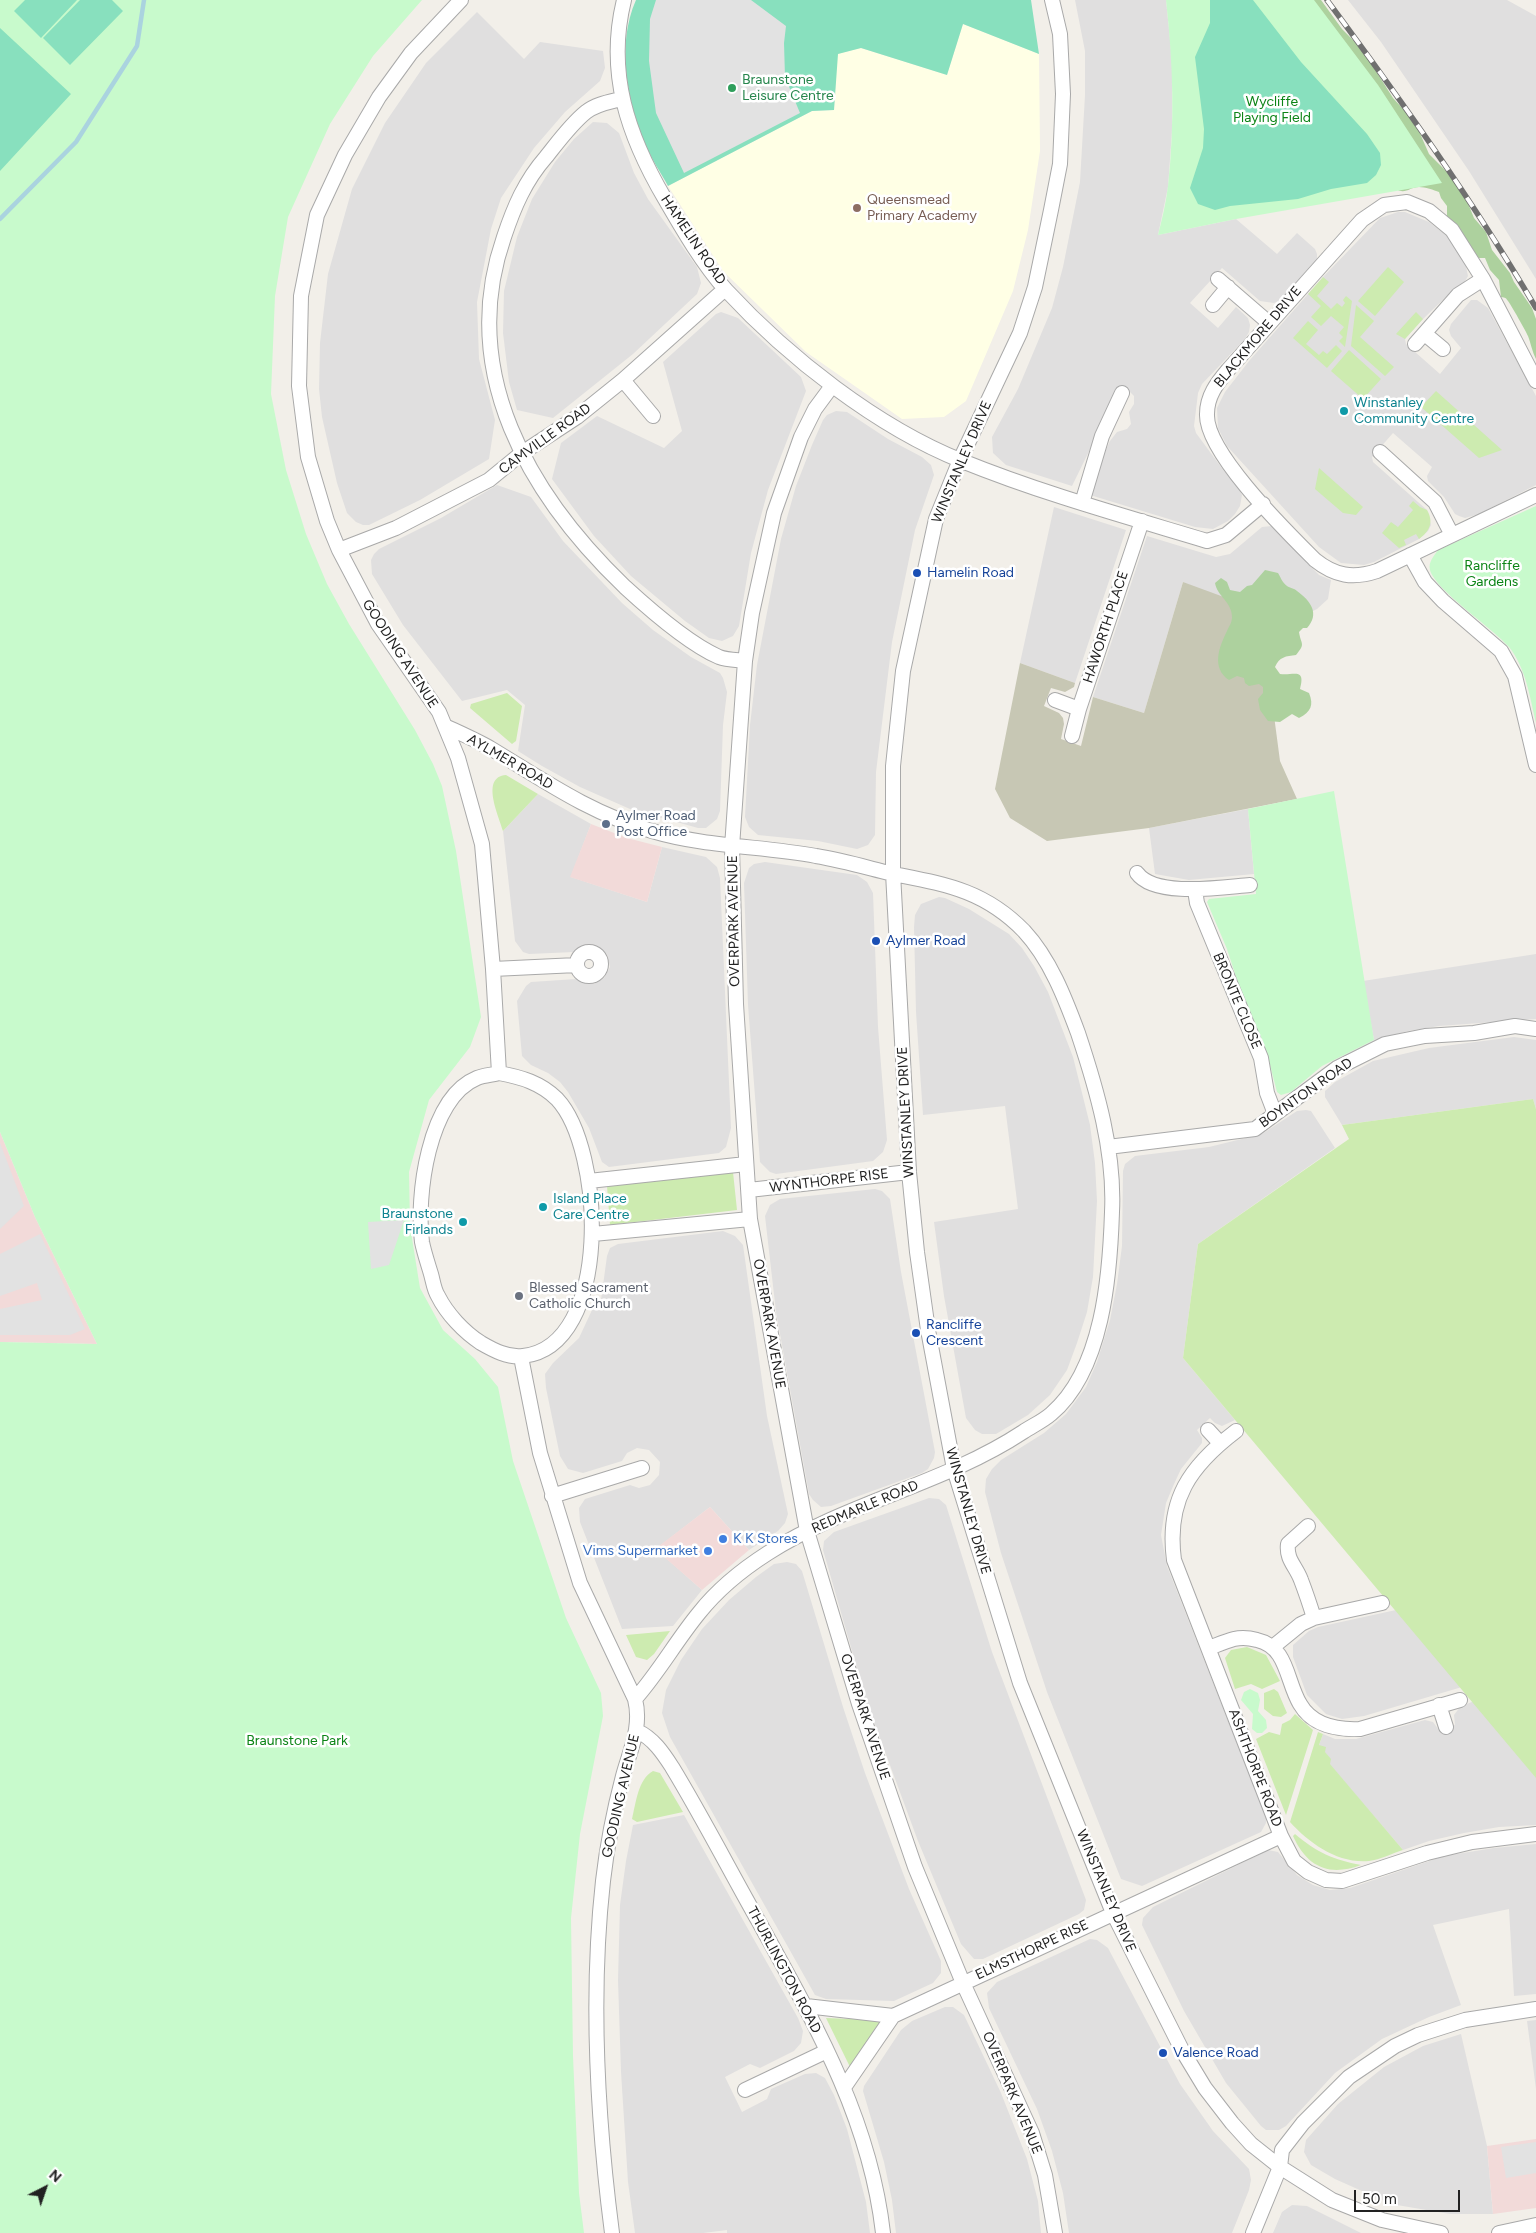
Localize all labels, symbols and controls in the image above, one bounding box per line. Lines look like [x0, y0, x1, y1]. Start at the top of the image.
place label: Braunstone Leisure Centre [742, 72, 834, 104]
marker: Braunstone Leisure Centre [726, 82, 738, 94]
park label: Wycliffe Playing Field [1233, 94, 1311, 126]
street label: HAMELIN ROAD [657, 192, 729, 288]
place label: Queensmead Primary Academy [867, 192, 977, 224]
marker: Queensmead Primary Academy [851, 202, 863, 214]
street label: BLACKMORE DRIVE [1211, 283, 1305, 391]
place label: Winstanley Community Centre [1354, 395, 1474, 428]
street label: WINSTANLEY DRIVE [929, 398, 995, 526]
street label: CAMVILLE ROAD [496, 400, 594, 478]
marker: Winstanley Community Centre [1338, 405, 1350, 417]
park label: Rancliffe Gardens [1464, 558, 1520, 590]
place label: Hamelin Road [927, 565, 1014, 581]
marker: Hamelin Road [911, 567, 923, 579]
street label: HAWORTH PLACE [1080, 569, 1132, 685]
street label: GOODING AVENUE [358, 596, 442, 712]
street label: AYLMER ROAD [464, 731, 556, 793]
place label: Aylmer Road Post Office [616, 808, 696, 840]
marker: Aylmer Road Post Office [600, 818, 612, 830]
street label: OVERPARK AVENUE [724, 855, 744, 987]
place label: Aylmer Road [886, 933, 966, 949]
marker: Aylmer Road [870, 935, 882, 947]
street label: BRONTE CLOSE [1209, 950, 1265, 1052]
street label: WINSTANLEY DRIVE [894, 1046, 918, 1178]
street label: BOYNTON ROAD [1256, 1055, 1356, 1131]
street label: WYNTHORPE RISE [768, 1165, 890, 1197]
place label: Island Place Care Centre [553, 1191, 629, 1224]
marker: Island Place Care Centre [537, 1201, 549, 1213]
place label: Braunstone Firlands [382, 1206, 453, 1238]
marker: Braunstone Firlands [457, 1216, 469, 1228]
street label: OVERPARK AVENUE [749, 1258, 789, 1390]
place label: Blessed Sacrament Catholic Church [529, 1280, 648, 1312]
marker: Blessed Sacrament Catholic Church [513, 1290, 525, 1302]
place label: Rancliffe Crescent [926, 1317, 983, 1350]
marker: Rancliffe Crescent [910, 1327, 922, 1339]
street label: WINSTANLEY DRIVE [942, 1446, 994, 1576]
street label: REDMARLE ROAD [809, 1477, 921, 1537]
place label: K K Stores [733, 1531, 798, 1547]
marker: K K Stores [717, 1533, 729, 1545]
place label: Vims Supermarket [583, 1543, 698, 1559]
marker: Vims Supermarket [702, 1545, 714, 1557]
street label: OVERPARK AVENUE [837, 1652, 893, 1782]
street label: ASHTHORPE ROAD [1225, 1707, 1285, 1829]
street label: GOODING AVENUE [599, 1732, 643, 1860]
park label: Braunstone Park [246, 1733, 348, 1749]
street label: WINSTANLEY DRIVE [1073, 1827, 1139, 1955]
street label: THURLINGTON ROAD [743, 1904, 825, 2036]
street label: ELMSTHORPE RISE [973, 1916, 1091, 1984]
street label: OVERPARK AVENUE [979, 2029, 1045, 2157]
place label: Valence Road [1173, 2045, 1259, 2061]
marker: Valence Road [1157, 2047, 1169, 2059]
north arrow [20, 2163, 70, 2213]
text: N [46, 2166, 65, 2186]
scale bar [1356, 2180, 1462, 2212]
text: 50 m [1362, 2190, 1397, 2208]

